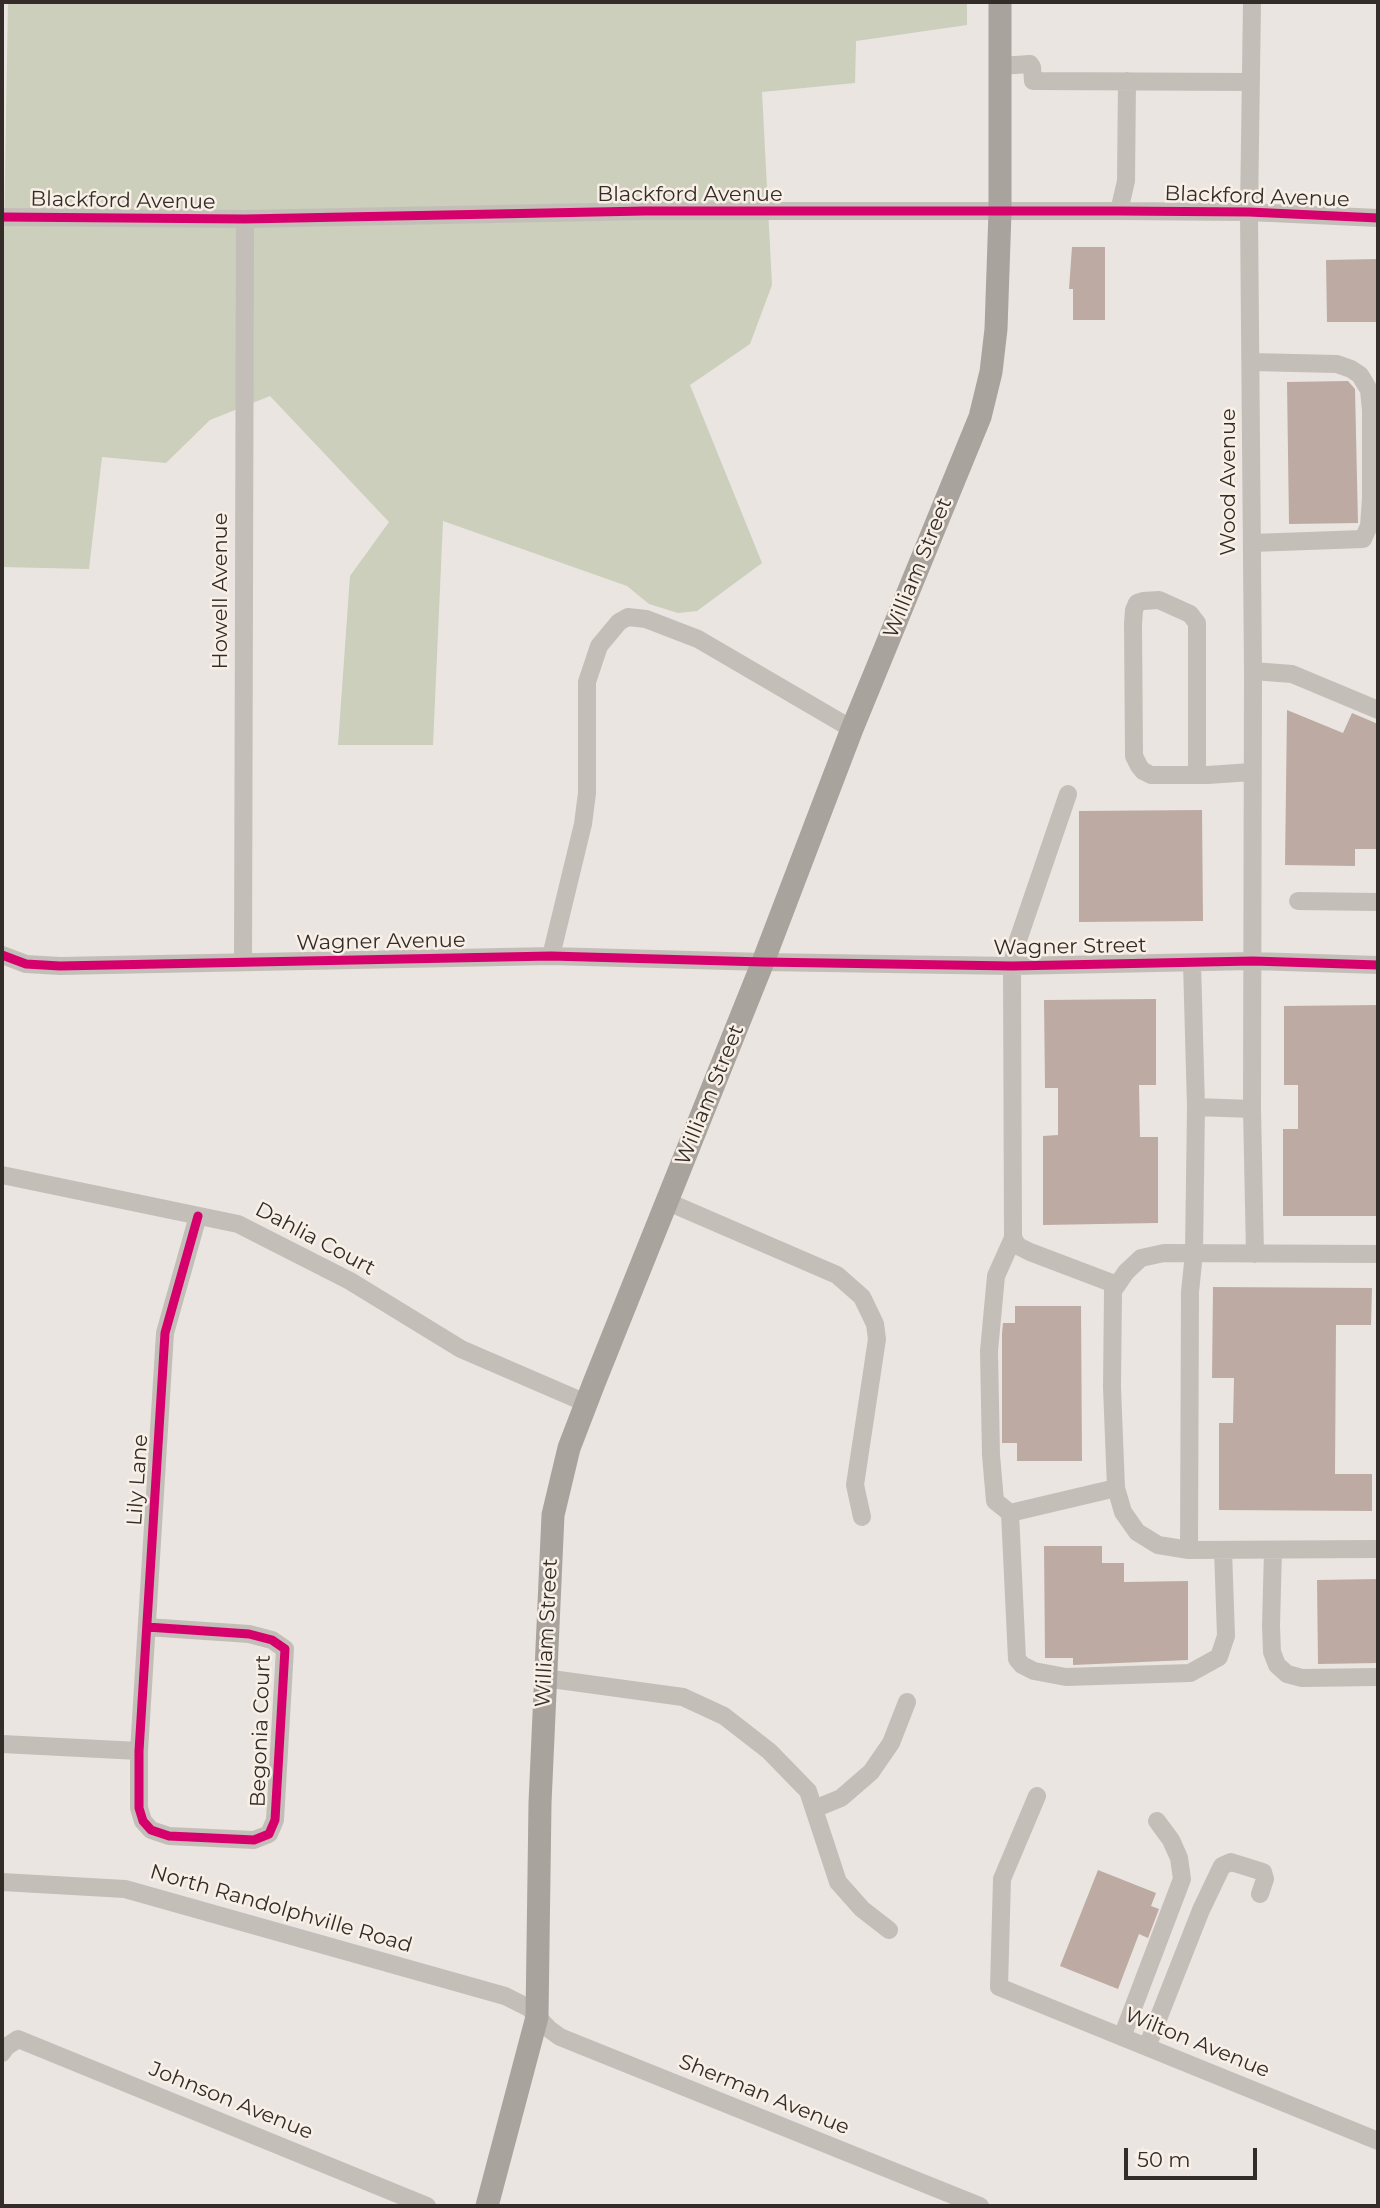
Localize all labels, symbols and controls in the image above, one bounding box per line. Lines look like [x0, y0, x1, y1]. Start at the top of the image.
street label: Blackford Avenue [1164, 181, 1350, 213]
street label: Blackford Avenue [597, 182, 783, 208]
street label: Blackford Avenue [30, 187, 216, 215]
street label: Wood Avenue [1216, 408, 1242, 556]
street label: William Street [878, 494, 958, 642]
street label: Howell Avenue [208, 513, 234, 669]
street label: Wagner Avenue [296, 928, 466, 956]
street label: Wagner Street [993, 933, 1147, 961]
street label: William Street [670, 1021, 750, 1169]
street label: Dahlia Court [251, 1197, 379, 1281]
street label: Lily Lane [122, 1433, 154, 1527]
street label: William Street [531, 1558, 563, 1708]
street label: Begonia Court [246, 1654, 276, 1808]
street label: North Randolphville Road [147, 1859, 415, 1959]
street label: Wilton Avenue [1121, 2002, 1273, 2084]
street label: Sherman Avenue [675, 2049, 853, 2141]
street label: Johnson Avenue [145, 2057, 317, 2145]
scale bar [1128, 2134, 1261, 2178]
text: 50 m [1137, 2147, 1191, 2172]

